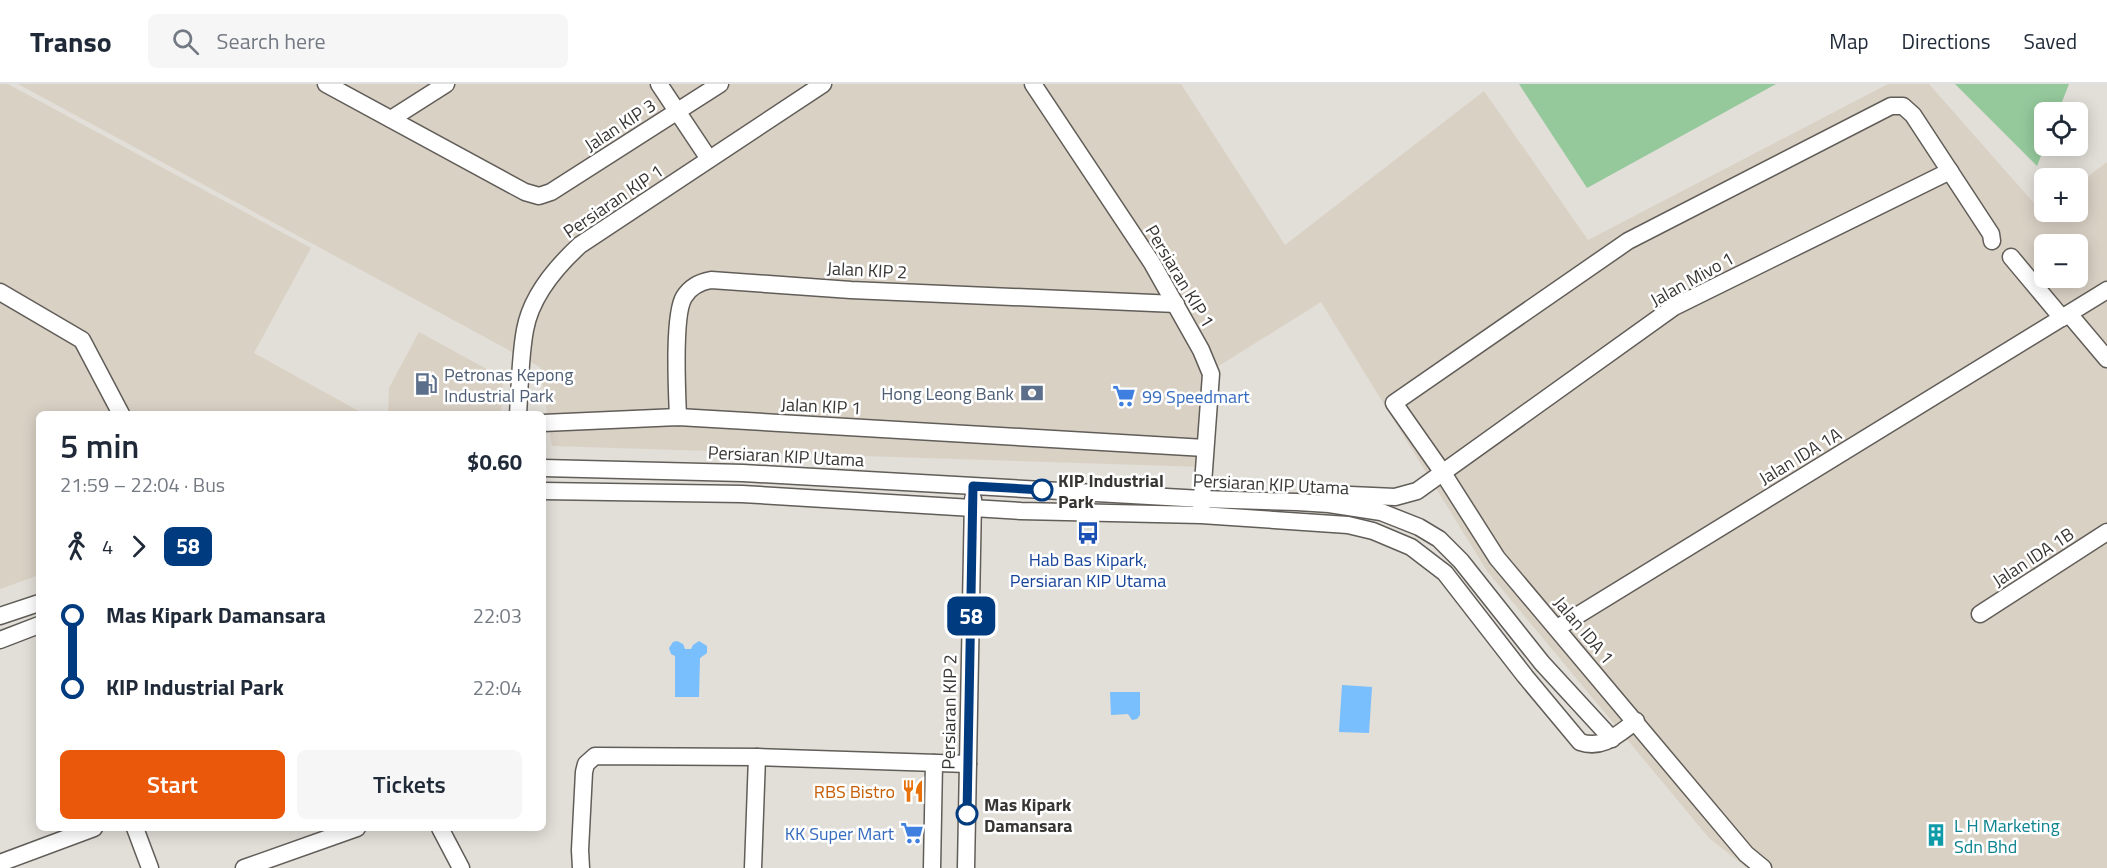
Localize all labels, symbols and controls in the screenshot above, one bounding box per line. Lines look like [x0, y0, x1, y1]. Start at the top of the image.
search box [148, 14, 568, 68]
text: Transo [30, 20, 112, 63]
text: Search here [217, 24, 326, 58]
icon: search [169, 25, 202, 58]
text: Map [1829, 25, 1869, 57]
text: Directions [1902, 25, 1991, 57]
text: Saved [2024, 25, 2077, 57]
street label: Jalan KIP 3 [579, 92, 661, 158]
map controls [2034, 102, 2088, 288]
button: locate [2034, 102, 2088, 156]
street label: Persiaran KIP 1 [558, 158, 668, 244]
button: + [2034, 168, 2088, 222]
street label: Persiaran KIP 1 [1139, 220, 1221, 332]
button: − [2034, 234, 2088, 288]
street label: Jalan Mivo 1 [1645, 245, 1739, 313]
street label: Jalan KIP 2 [826, 254, 908, 286]
place label: Petronas Kepong Industrial Park [444, 361, 574, 409]
fuel station icon: Petronas Kepong Industrial Park [413, 371, 439, 397]
place label: Hong Leong Bank [881, 380, 1014, 407]
bank icon: Hong Leong Bank [1019, 380, 1045, 406]
supermarket icon: 99 Speedmart [1111, 383, 1137, 409]
place label: 99 Speedmart [1142, 383, 1250, 410]
street label: Jalan KIP 1 [780, 390, 862, 422]
text: 5 min [60, 421, 139, 471]
street label: Jalan IDA 1A [1753, 421, 1847, 491]
street label: Persiaran KIP Utama [707, 438, 865, 474]
text: $0.60 [467, 445, 522, 479]
street label: Persiaran KIP Utama [1192, 466, 1350, 502]
place label: KIP Industrial Park [1058, 467, 1164, 515]
text: 21:59 – 22:04 · Bus [60, 469, 225, 500]
marker: KIP Industrial Park [1031, 479, 1053, 501]
bus stop icon: Hab Bas Kipark, Persiaran KIP Utama [1075, 520, 1101, 546]
street label: Jalan IDA 1B [1987, 520, 2079, 594]
icon: walk [60, 530, 93, 563]
icon: forward [122, 530, 155, 563]
text: 58 [176, 530, 200, 562]
text: 4 [102, 531, 113, 562]
place label: Hab Bas Kipark, Persiaran KIP Utama [1010, 546, 1166, 594]
street label: Jalan IDA 1 [1547, 590, 1621, 670]
line badge: 58 [944, 596, 998, 636]
text: Mas Kipark Damansara [106, 598, 326, 632]
text: 22:03 [473, 600, 522, 631]
text: 58 [959, 600, 983, 632]
street label: Persiaran KIP 2 [934, 654, 964, 770]
text: KIP Industrial Park [106, 670, 284, 704]
text: 22:04 [473, 672, 522, 703]
button: Start [60, 750, 285, 819]
button: Tickets [297, 750, 522, 819]
place label: RBS Bistro [814, 778, 895, 805]
restaurant icon: RBS Bistro [900, 778, 926, 804]
place label: Mas Kipark Damansara [984, 791, 1073, 839]
marker: Mas Kipark Damansara [956, 803, 978, 825]
place label: L H Marketing Sdn Bhd [1954, 812, 2060, 860]
place label: KK Super Mart [785, 820, 895, 847]
supermarket icon: KK Super Mart [899, 820, 925, 846]
building icon: L H Marketing Sdn Bhd [1923, 822, 1949, 848]

